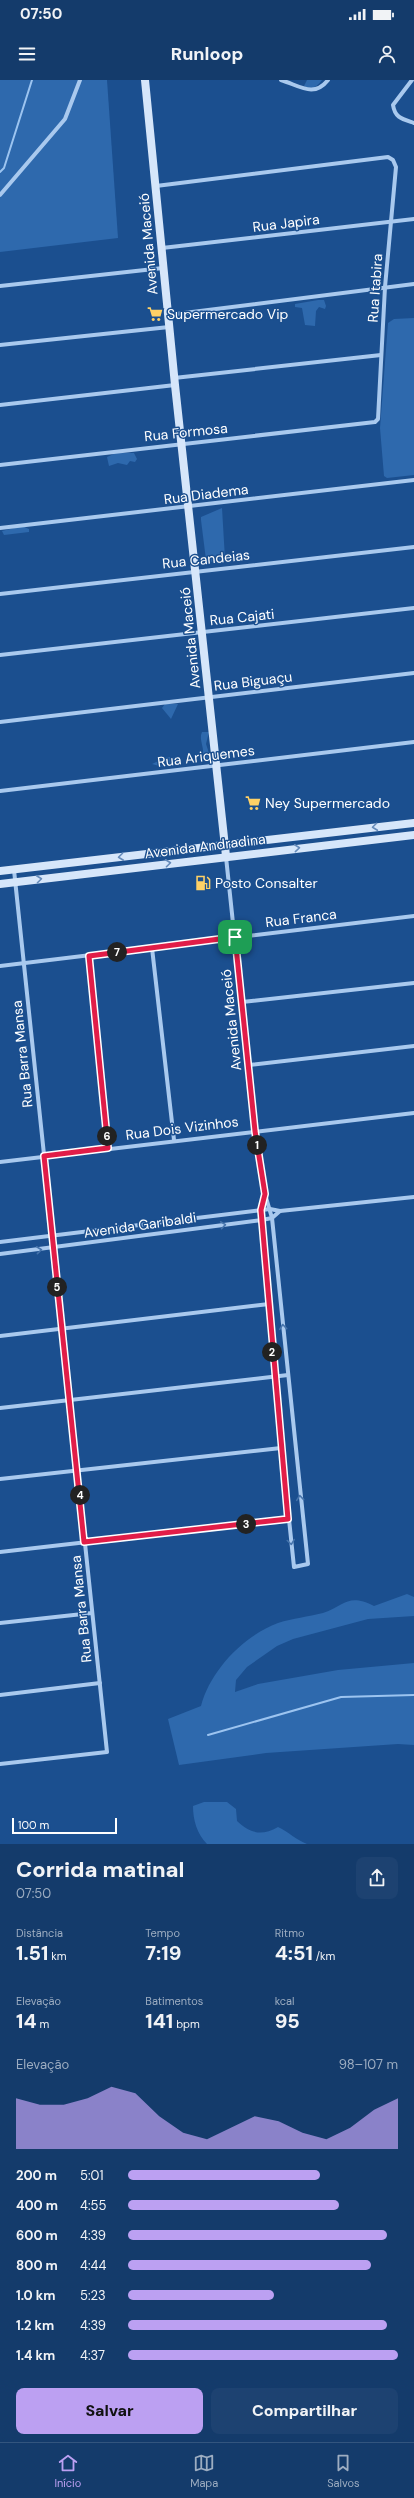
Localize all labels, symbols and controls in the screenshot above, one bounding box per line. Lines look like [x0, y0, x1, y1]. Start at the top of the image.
text: 07:50 [20, 4, 62, 24]
text: Runloop [171, 42, 243, 66]
icon: menu [16, 43, 38, 65]
icon: person [376, 43, 398, 65]
street label: Avenida Maceió [135, 192, 161, 296]
street label: Rua Japira [252, 210, 320, 236]
street label: Rua Itabira [364, 253, 386, 323]
supermarket icon: Supermercado Vip [146, 305, 164, 323]
place label: Supermercado Vip [167, 305, 289, 323]
street label: Rua Formosa [143, 419, 229, 445]
street label: Rua Diadema [163, 480, 249, 508]
street label: Rua Candeias [161, 545, 251, 573]
street label: Avenida Maceió [176, 586, 204, 690]
street label: Rua Cajati [209, 605, 275, 629]
street label: Rua Biguaçu [213, 667, 293, 695]
street label: Rua Ariquemes [156, 741, 256, 771]
supermarket icon: Ney Supermercado [244, 794, 262, 812]
place label: Ney Supermercado [265, 794, 390, 812]
one-way arrow [372, 822, 378, 831]
street label: Avenida Andradina [143, 830, 267, 862]
one-way arrow [294, 844, 300, 853]
one-way arrow [118, 852, 124, 861]
one-way arrow [165, 859, 171, 868]
fuel station icon: Posto Consalter [194, 874, 212, 892]
place label: Posto Consalter [215, 874, 318, 892]
one-way arrow [36, 875, 42, 884]
street label: Rua Franca [264, 905, 338, 931]
pin [218, 920, 252, 954]
icon: arrive [224, 926, 246, 948]
pin: 7 [107, 942, 127, 962]
text: 7 [114, 945, 120, 959]
street label: Avenida Maceió [217, 968, 245, 1072]
street label: Rua Barra Mansa [7, 1000, 37, 1108]
street label: Rua Dois Vizinhos [125, 1112, 239, 1144]
pin: 6 [97, 1126, 117, 1146]
text: 6 [104, 1129, 110, 1143]
pin: 1 [247, 1135, 267, 1155]
text: 1 [255, 1138, 259, 1152]
street label: Avenida Garibaldi [83, 1208, 197, 1242]
one-way arrow [220, 1221, 226, 1230]
one-way arrow [36, 1246, 42, 1255]
pin: 5 [47, 1277, 67, 1297]
text: 5 [54, 1280, 60, 1294]
one-way arrow [279, 1324, 288, 1330]
pin: 2 [262, 1342, 282, 1362]
text: 2 [269, 1345, 275, 1359]
pin: 4 [70, 1485, 90, 1505]
text: 4 [76, 1488, 84, 1502]
one-way arrow [296, 1495, 305, 1501]
pin: 3 [236, 1514, 256, 1534]
text: 3 [243, 1517, 249, 1531]
one-way arrow [286, 1539, 295, 1545]
street label: Rua Barra Mansa [66, 1555, 96, 1663]
scale bar [12, 1816, 117, 1835]
text: 100 m [18, 1818, 49, 1832]
text: Corrida matinal [16, 1855, 185, 1884]
button: share [356, 1857, 398, 1899]
text: 07:50 [16, 1885, 51, 1902]
text: Distância [16, 1926, 63, 1940]
text: Tempo [145, 1926, 180, 1940]
text: Ritmo [275, 1926, 304, 1940]
text: 1.51 [16, 1940, 48, 1966]
text: 7:19 [145, 1940, 181, 1966]
text: 4:51 [275, 1940, 313, 1966]
text: km [48, 1949, 67, 1963]
text: /km [313, 1949, 335, 1963]
text: Elevação [16, 1994, 61, 2008]
text: Batimentos [145, 1994, 203, 2008]
text: kcal [275, 1994, 295, 2008]
text: 14 [16, 2008, 36, 2034]
text: 141 [145, 2008, 173, 2034]
text: 95 [275, 2008, 300, 2034]
text: m [36, 2017, 49, 2031]
text: bpm [173, 2017, 200, 2031]
text: Elevação [16, 2056, 69, 2073]
text: 98–107 m [339, 2056, 398, 2073]
text: 200 m [16, 2167, 57, 2184]
text: 5:01 [80, 2167, 104, 2184]
text: 400 m [16, 2197, 58, 2214]
text: 4:55 [80, 2197, 106, 2214]
text: 600 m [16, 2227, 58, 2244]
text: 4:39 [80, 2227, 106, 2244]
text: 800 m [16, 2257, 58, 2274]
text: 4:44 [80, 2257, 106, 2274]
text: 1.0 km [16, 2287, 55, 2304]
text: 5:23 [80, 2287, 106, 2304]
text: 1.2 km [16, 2317, 54, 2334]
text: 4:39 [80, 2317, 106, 2334]
text: 1.4 km [16, 2347, 55, 2364]
text: 4:37 [80, 2347, 105, 2364]
button: Salvar [16, 2388, 203, 2434]
button: Compartilhar [211, 2388, 398, 2434]
tab: Início [54, 2452, 81, 2490]
tab: Mapa [190, 2452, 218, 2490]
tab: Salvos [327, 2452, 360, 2490]

